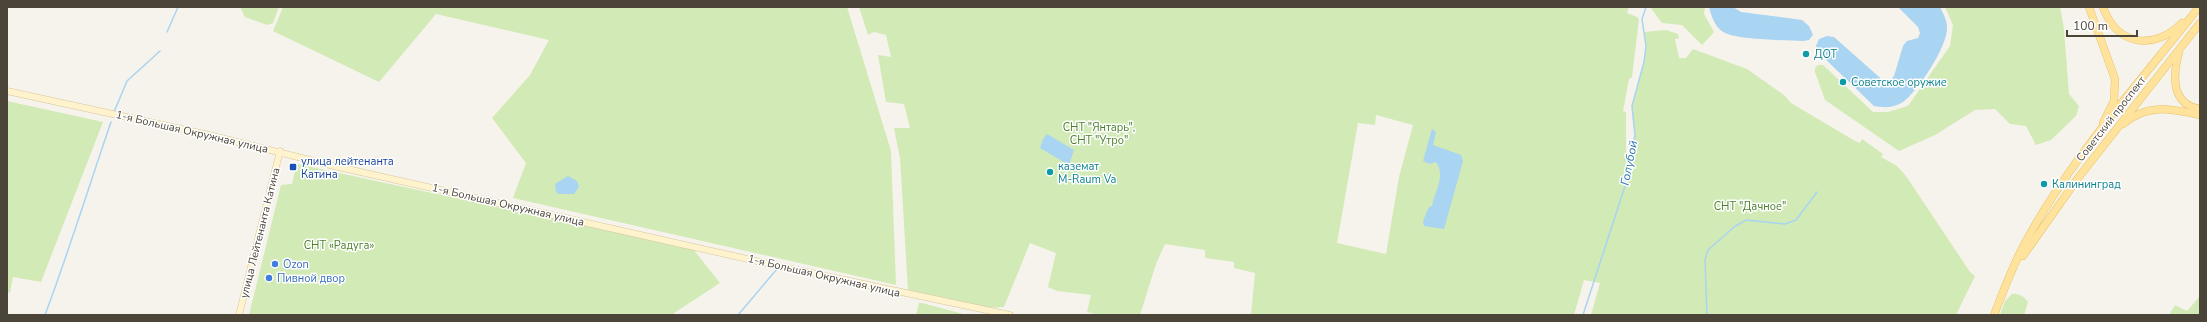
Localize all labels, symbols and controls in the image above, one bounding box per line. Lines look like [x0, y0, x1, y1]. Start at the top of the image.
scale bar [2067, 12, 2137, 38]
text: 100 m [2073, 18, 2108, 34]
place label: ДОТ [1814, 47, 1838, 62]
marker: ДОТ [1801, 49, 1811, 59]
street label: Советский проспект [2073, 73, 2149, 165]
place label: Советское оружие [1851, 75, 1947, 90]
marker: Советское оружие [1838, 77, 1848, 87]
street label: 1-я Большая Окружная улица [114, 107, 270, 157]
park label: СНТ "Янтарь", СНТ "Утро" [1063, 120, 1135, 148]
water label: Голубой [1617, 139, 1641, 187]
place label: улица лейтенанта Катина [301, 154, 394, 182]
place label: каземат M-Raum Va [1058, 159, 1117, 187]
marker: улица лейтенанта Катина [288, 162, 298, 172]
street label: улица Лейтенанта Катина [237, 166, 284, 300]
marker: каземат M-Raum Va [1045, 167, 1055, 177]
place label: Калининград [2052, 177, 2121, 192]
marker: Калининград [2039, 179, 2049, 189]
street label: 1-я Большая Окружная улица [430, 180, 586, 230]
park label: СНТ "Дачное" [1714, 199, 1786, 214]
park label: СНТ «Радуга» [304, 238, 374, 253]
street label: 1-я Большая Окружная улица [746, 251, 902, 301]
place label: Ozon [283, 257, 309, 272]
marker: Ozon [270, 259, 280, 269]
place label: Пивной двор [277, 271, 345, 286]
marker: Пивной двор [264, 273, 274, 283]

